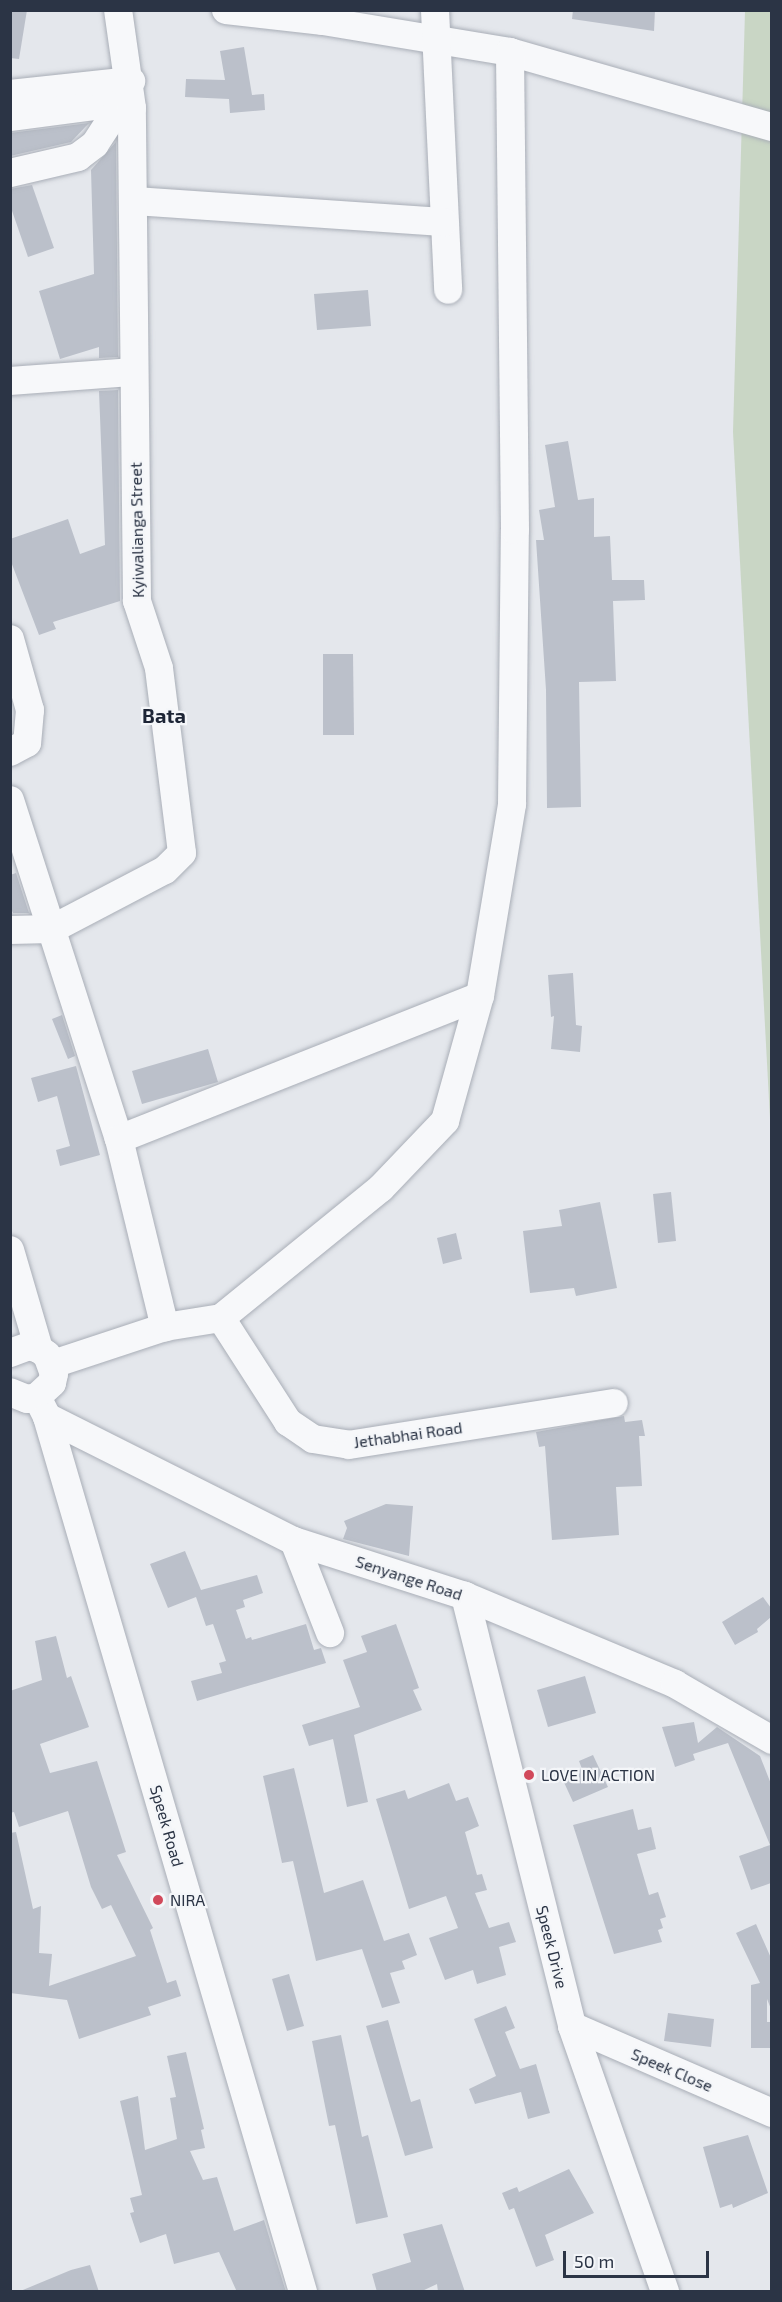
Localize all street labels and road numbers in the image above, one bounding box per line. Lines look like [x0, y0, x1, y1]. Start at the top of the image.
street label: Kyiwalianga Street [126, 462, 148, 598]
street label: Jethabhai Road [352, 1418, 464, 1452]
street label: Senyange Road [353, 1552, 465, 1604]
street label: Speek Road [146, 1783, 188, 1869]
street label: Speek Drive [532, 1903, 572, 1991]
street label: Speek Close [628, 2044, 716, 2096]

